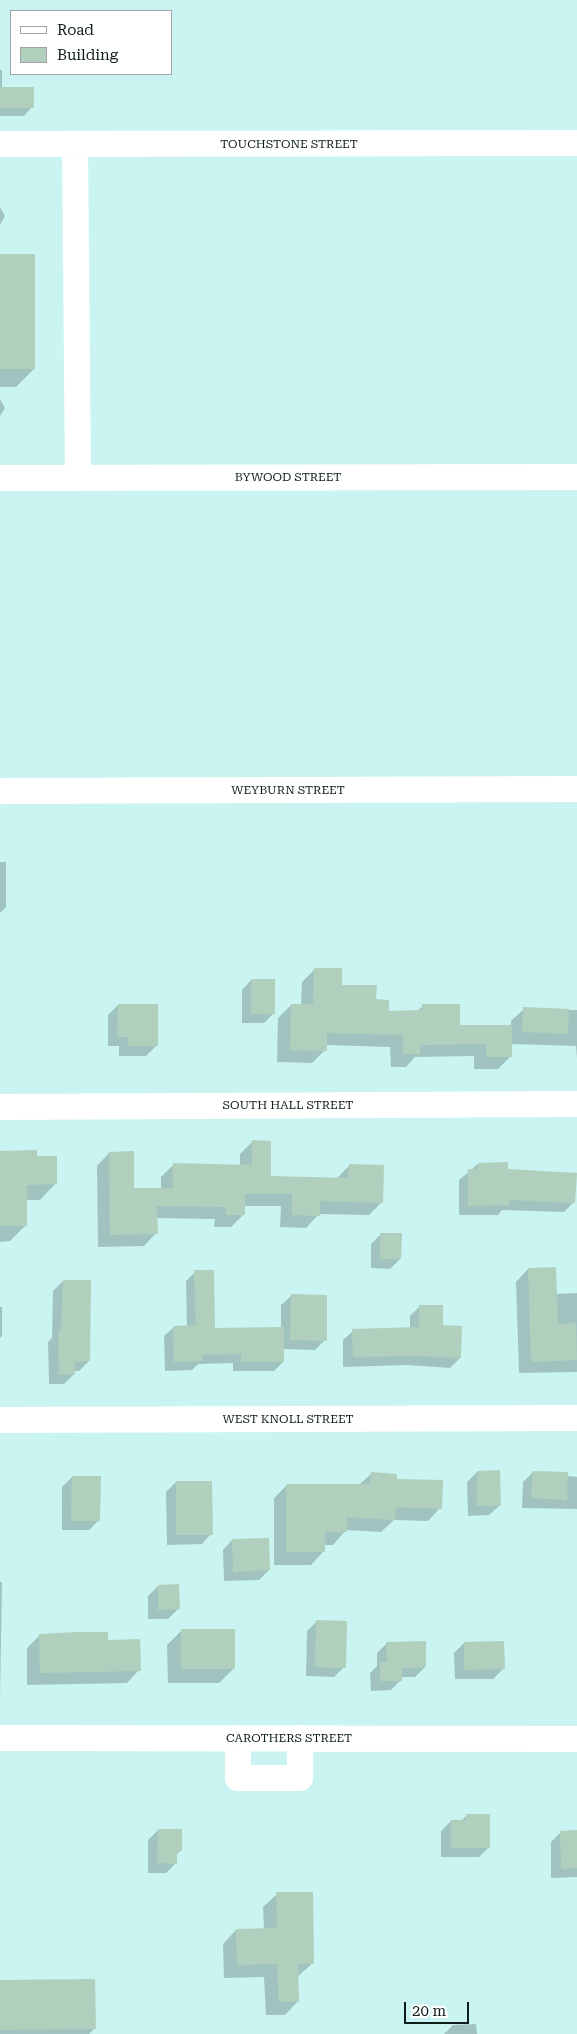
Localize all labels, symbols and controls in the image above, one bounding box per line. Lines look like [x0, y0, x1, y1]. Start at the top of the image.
legend [10, 10, 172, 75]
text: Road [57, 21, 94, 39]
text: Building [57, 46, 118, 64]
street label: TOUCHSTONE STREET [220, 137, 358, 151]
street label: BYWOOD STREET [235, 470, 341, 484]
street label: WEYBURN STREET [231, 783, 345, 797]
street label: SOUTH HALL STREET [223, 1098, 353, 1112]
street label: WEST KNOLL STREET [223, 1412, 353, 1426]
street label: CAROTHERS STREET [226, 1731, 352, 1745]
scale bar [407, 1992, 472, 2024]
text: 20 m [412, 2002, 446, 2020]

